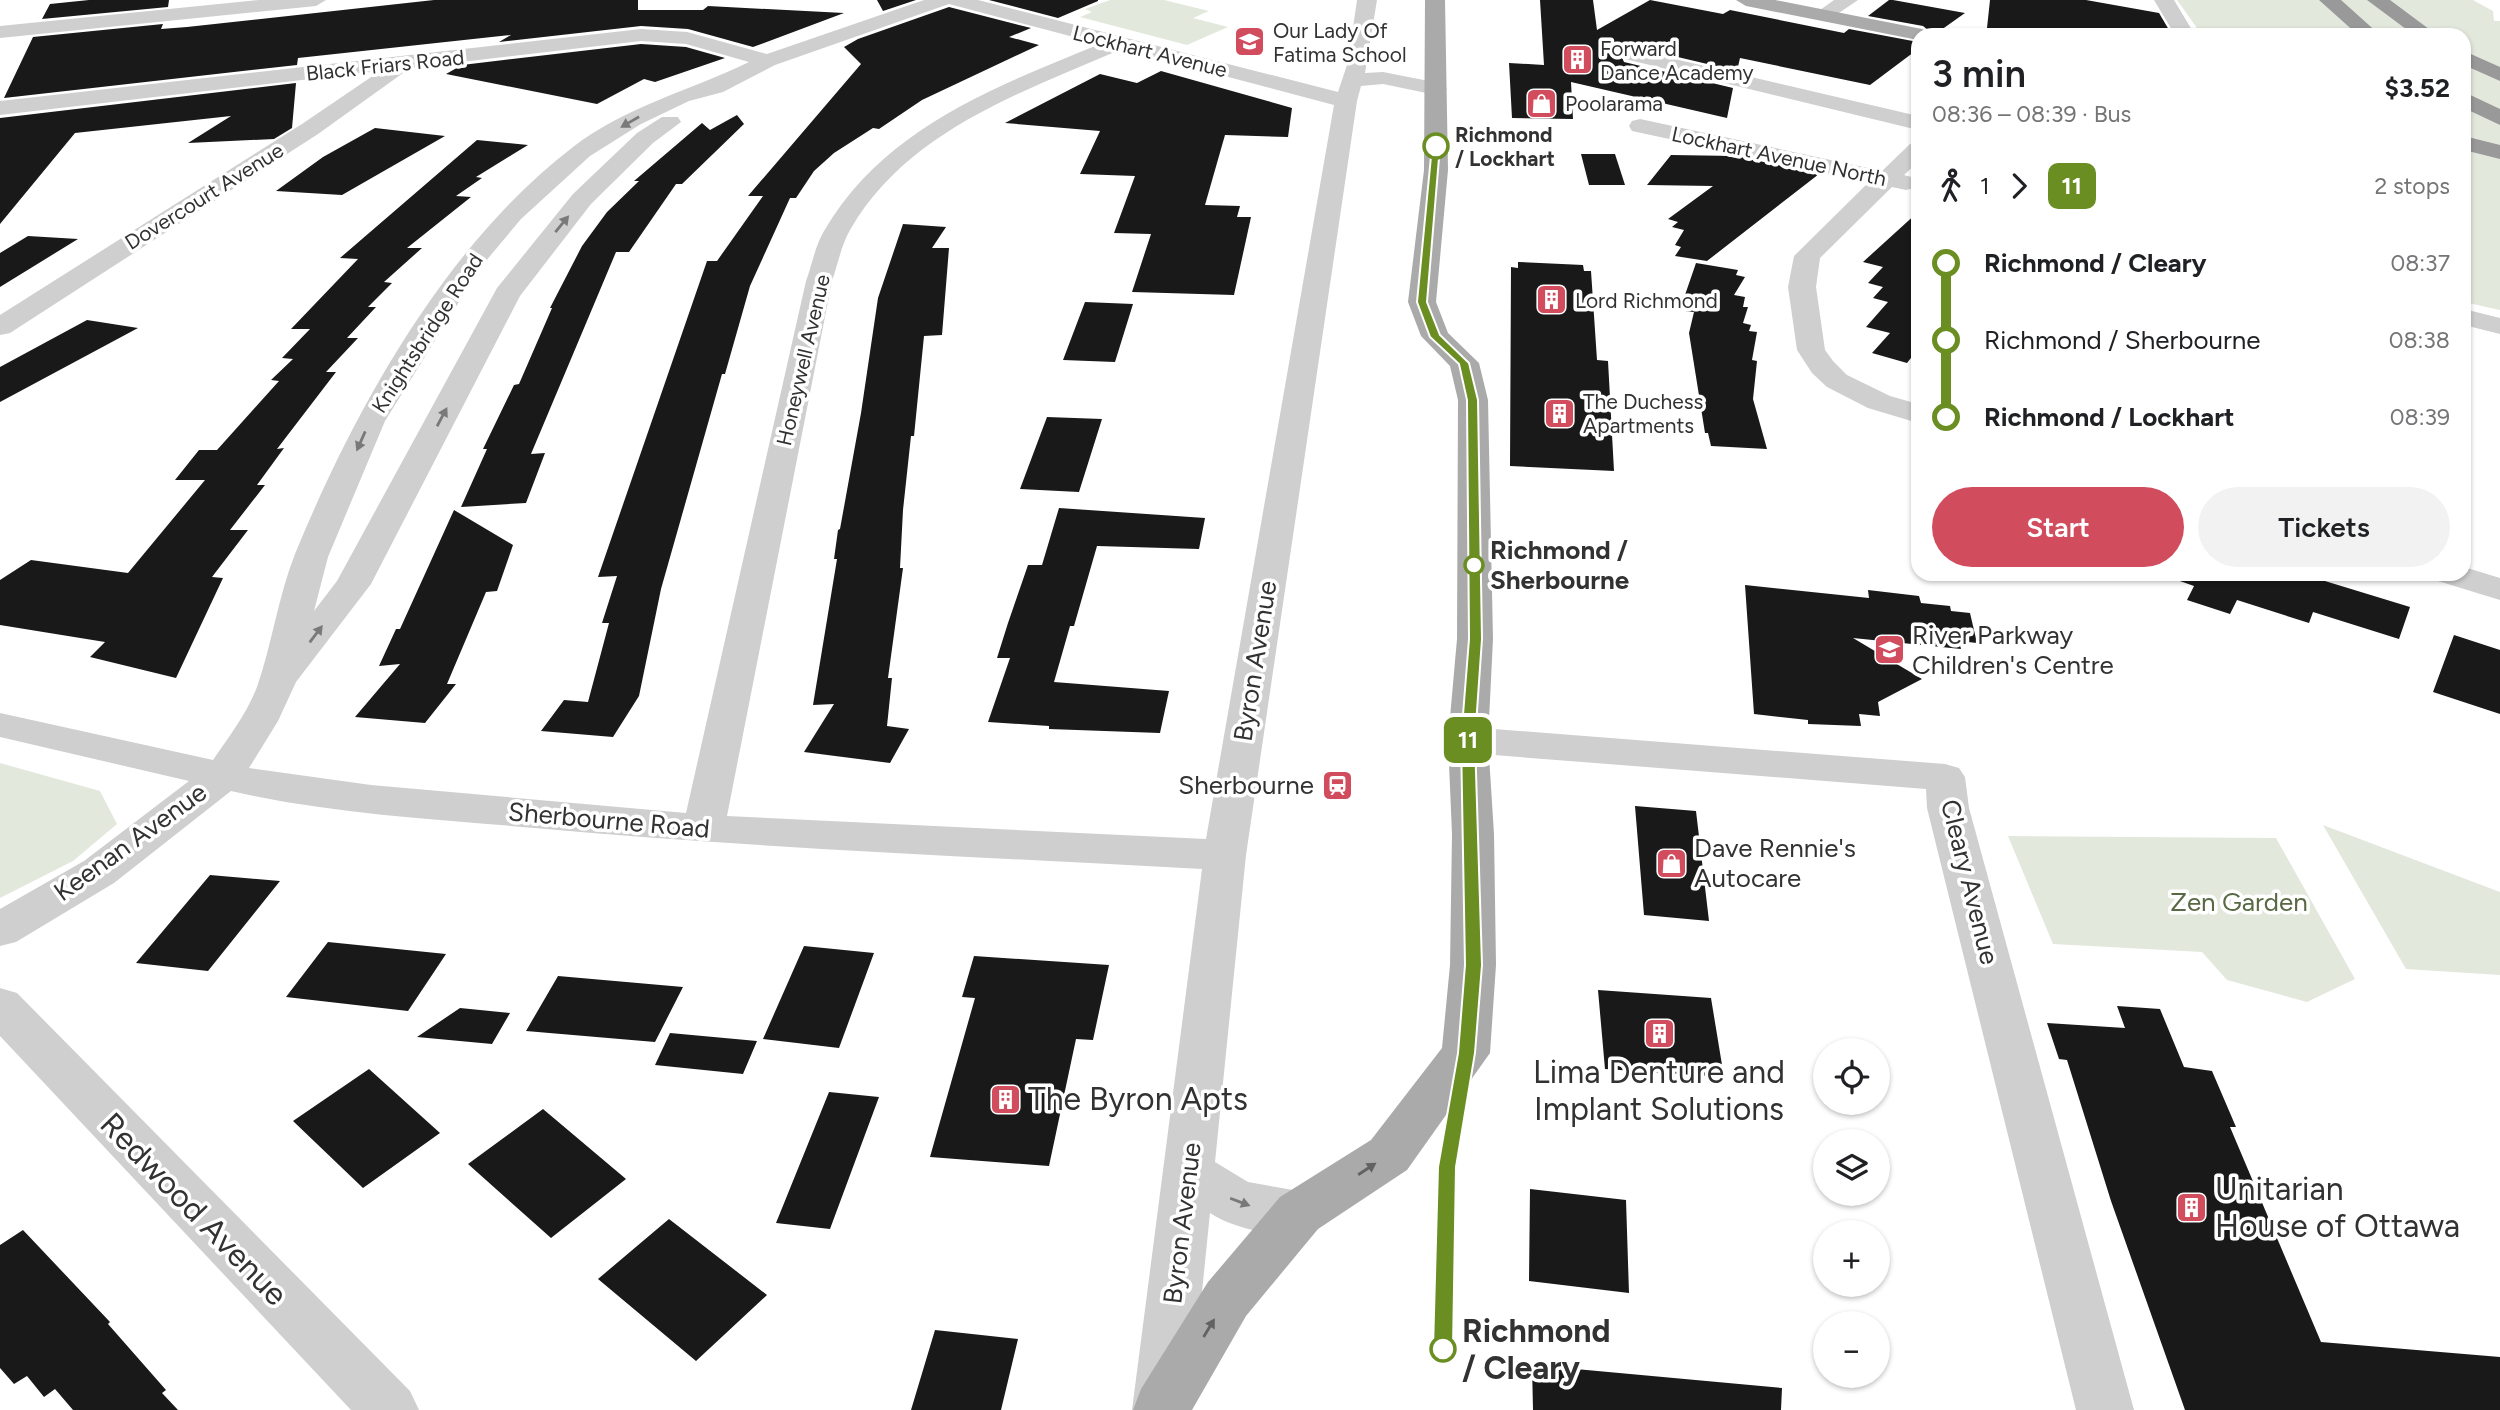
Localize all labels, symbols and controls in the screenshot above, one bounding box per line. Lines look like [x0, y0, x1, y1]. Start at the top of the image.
place label: Our Lady Of Fatima School [1273, 18, 1407, 67]
street label: Lockhart Avenue [1070, 20, 1230, 82]
school or university icon: Our Lady Of Fatima School [1233, 25, 1267, 59]
place label: Forward Dance Academy [1600, 36, 1754, 85]
building icon: Forward Dance Academy [1560, 43, 1594, 77]
street label: Black Friars Road [305, 44, 465, 86]
text: 3 min [1932, 51, 2026, 97]
text: $3.52 [2385, 72, 2450, 104]
shop icon: Poolarama [1525, 86, 1559, 120]
place label: Poolarama [1565, 91, 1663, 116]
text: 08:36 – 08:39 · Bus [1932, 100, 2131, 128]
one-way arrow [620, 116, 639, 128]
street label: Lockhart Avenue North [1669, 121, 1889, 191]
place label: Richmond / Lockhart [1455, 122, 1555, 171]
marker: Richmond / Lockhart [1423, 133, 1449, 159]
street label: Dovercourt Avenue [120, 137, 288, 255]
icon: walk [1932, 167, 1970, 205]
icon: forward [2000, 167, 2038, 205]
text: 11 [2062, 171, 2082, 200]
text: 1 [1980, 172, 1990, 200]
text: 2 stops [2374, 172, 2450, 200]
one-way arrow [554, 216, 569, 233]
text: Richmond / Cleary [1984, 247, 2207, 279]
street label: Knightsbridge Road [366, 249, 488, 417]
text: 08:37 [2390, 249, 2450, 277]
street label: Honeywell Avenue [771, 272, 835, 448]
building icon: Lord Richmond [1535, 283, 1569, 317]
place label: Lord Richmond [1575, 288, 1718, 313]
text: Richmond / Sherbourne [1984, 324, 2261, 356]
text: 08:38 [2389, 326, 2450, 354]
place label: The Duchess Apartments [1583, 389, 1703, 438]
building icon: The Duchess Apartments [1543, 396, 1577, 430]
text: Richmond / Lockhart [1984, 401, 2234, 433]
text: 08:39 [2390, 403, 2450, 431]
one-way arrow [436, 407, 448, 427]
one-way arrow [356, 431, 367, 452]
button: Start [1932, 487, 2184, 567]
button: Tickets [2198, 487, 2450, 567]
place label: Richmond / Sherbourne [1490, 534, 1629, 596]
marker: Richmond / Sherbourne [1464, 555, 1484, 575]
street label: Byron Avenue [1227, 578, 1283, 744]
place label: River Parkway Children's Centre [1912, 619, 2114, 681]
one-way arrow [308, 625, 322, 643]
school or university icon: River Parkway Children's Centre [1872, 633, 1906, 667]
line badge: 11 [1436, 717, 1500, 763]
text: 11 [1458, 725, 1478, 754]
station icon: Sherbourne [1320, 768, 1354, 802]
place label: Sherbourne [1178, 769, 1314, 801]
street label: Keenan Avenue [48, 776, 212, 908]
street label: Sherbourne Road [507, 795, 711, 845]
street label: Cleary Avenue [1934, 796, 2006, 968]
place label: Dave Rennie's Autocare [1694, 832, 1856, 894]
shop icon: Dave Rennie's Autocare [1654, 846, 1688, 880]
park label: Zen Garden [2170, 886, 2308, 918]
building icon: Lima Denture and Implant Solutions [1642, 1016, 1676, 1050]
map controls [1813, 1038, 1890, 1388]
button: locate [1813, 1038, 1890, 1115]
place label: Lima Denture and Implant Solutions [1533, 1053, 1785, 1128]
place label: The Byron Apts [1028, 1080, 1248, 1118]
building icon: The Byron Apts [988, 1082, 1022, 1116]
street label: Redwood Avenue [92, 1105, 296, 1313]
button: layers [1813, 1129, 1890, 1206]
street label: Byron Avenue [1156, 1141, 1208, 1305]
one-way arrow [1357, 1163, 1376, 1176]
place label: Unitarian House of Ottawa [2215, 1170, 2460, 1245]
building icon: Unitarian House of Ottawa [2175, 1190, 2209, 1224]
one-way arrow [1230, 1196, 1251, 1207]
button: + [1813, 1220, 1890, 1297]
button: − [1813, 1311, 1890, 1388]
place label: Richmond / Cleary [1462, 1312, 1610, 1387]
one-way arrow [1203, 1319, 1215, 1338]
marker: Richmond / Cleary [1430, 1336, 1456, 1362]

